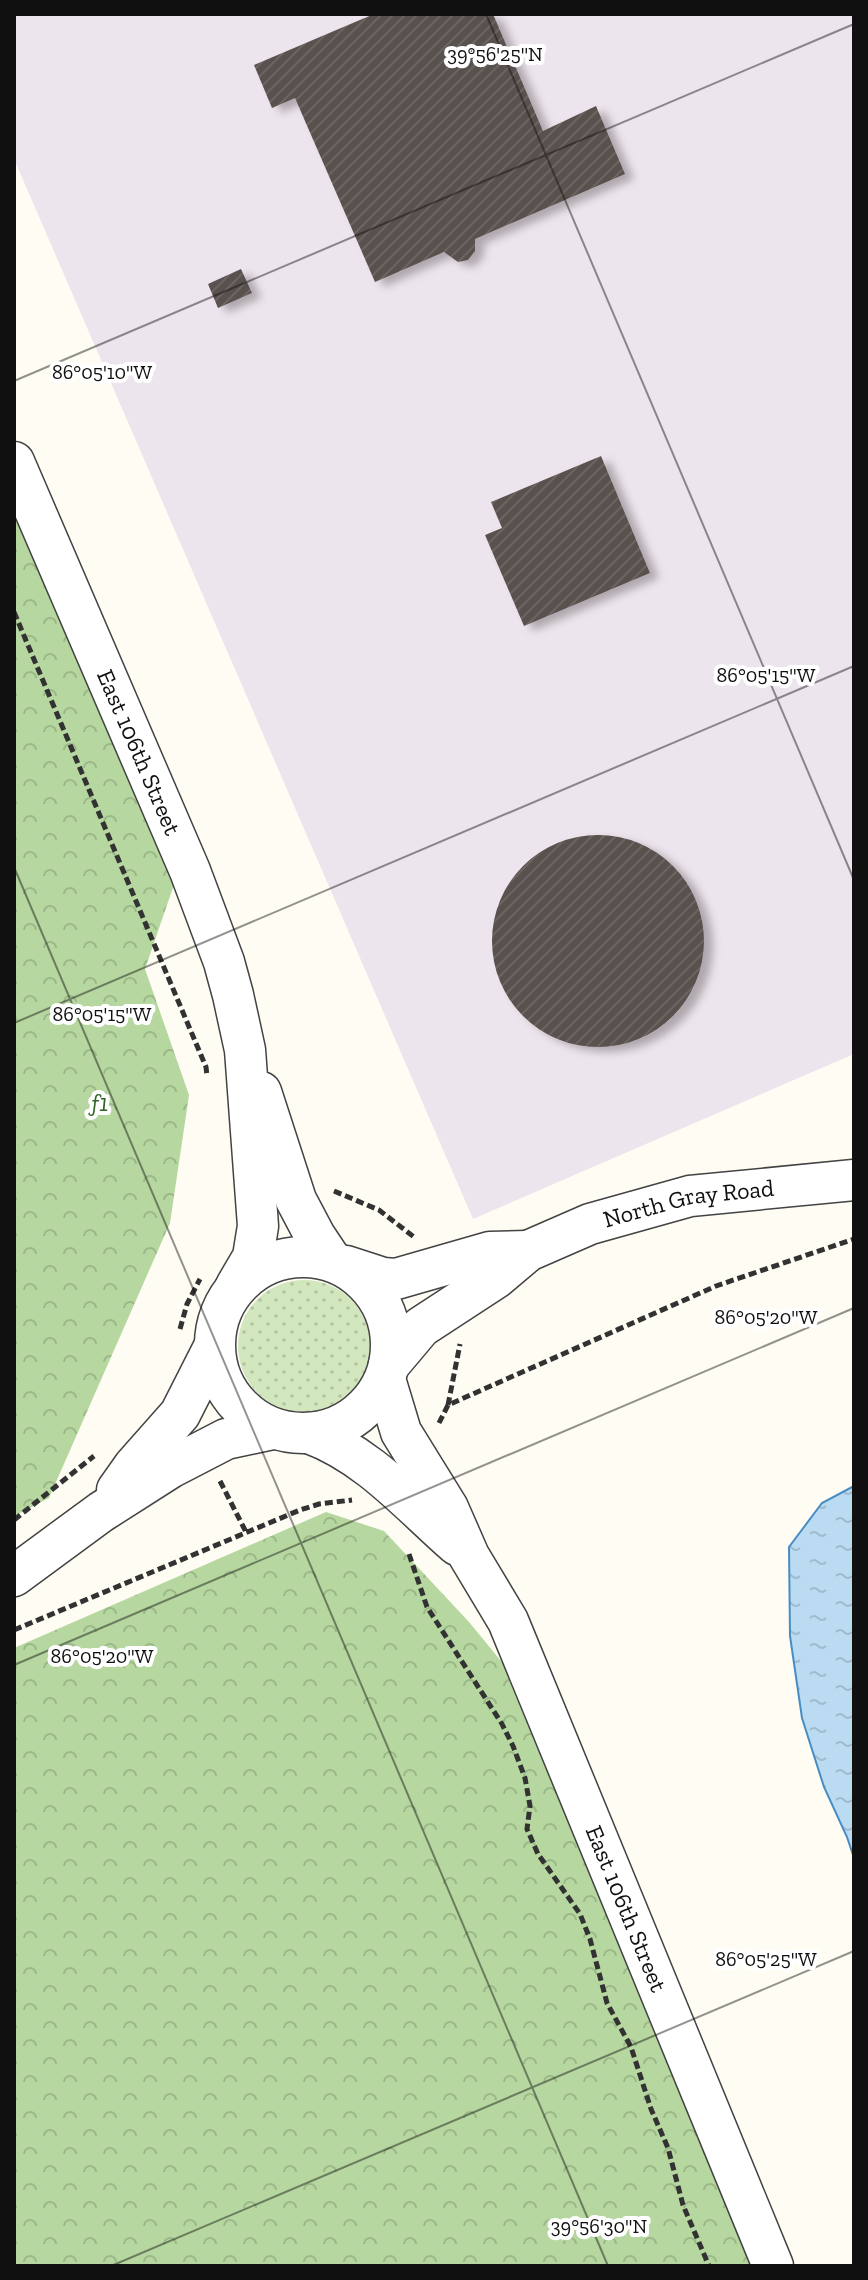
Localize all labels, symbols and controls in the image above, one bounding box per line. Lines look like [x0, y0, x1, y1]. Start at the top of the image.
text: 39°56'25"N [447, 42, 543, 66]
text: 86°05'10"W [52, 360, 152, 384]
text: 86°05'15"W [717, 663, 816, 687]
street label: East 106th Street [91, 665, 188, 839]
text: 86°05'15"W [53, 1002, 152, 1026]
park label: f1 [88, 1088, 108, 1117]
street label: North Gray Road [600, 1173, 775, 1234]
text: 86°05'20"W [715, 1305, 818, 1329]
text: 86°05'20"W [51, 1644, 154, 1668]
street label: East 106th Street [580, 1821, 674, 1996]
text: 86°05'25"W [715, 1947, 817, 1971]
text: 39°56'30"N [551, 2214, 647, 2238]

